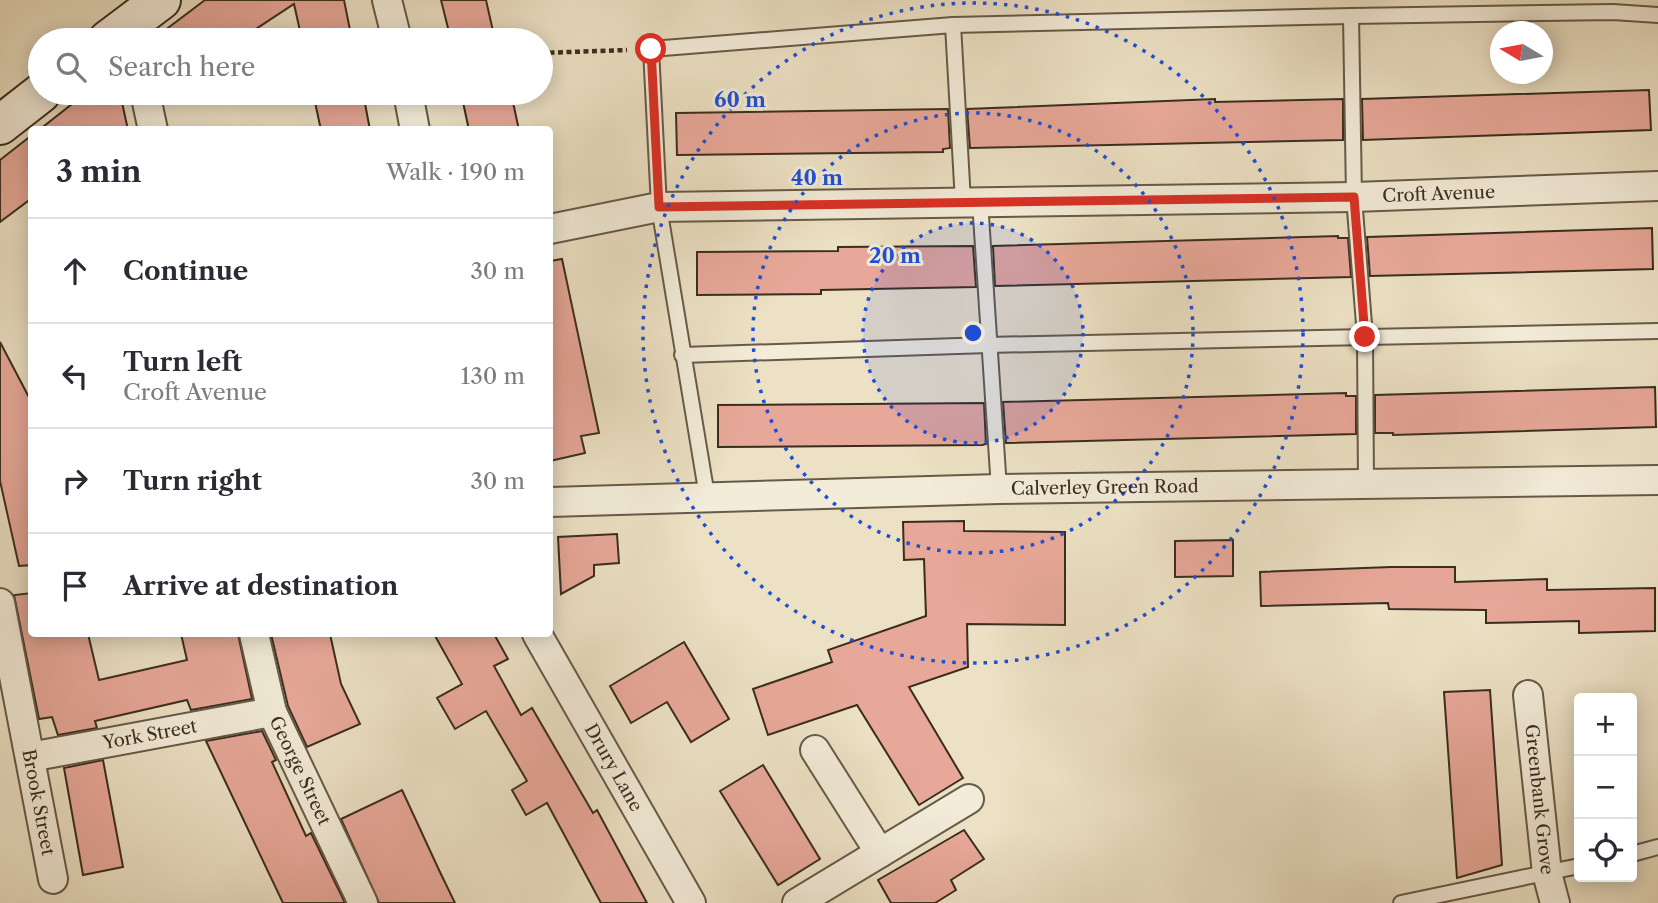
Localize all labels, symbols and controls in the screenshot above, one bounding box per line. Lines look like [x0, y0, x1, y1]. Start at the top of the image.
north arrow [1490, 21, 1553, 84]
search box [28, 28, 553, 105]
route start [635, 33, 666, 64]
icon: search [52, 48, 90, 86]
text: Search here [108, 51, 255, 83]
text: 60 m [714, 87, 766, 112]
text: 3 min [56, 153, 142, 190]
text: Walk · 190 m [386, 158, 525, 186]
text: 40 m [791, 165, 843, 190]
street label: Croft Avenue [1382, 181, 1495, 207]
text: 20 m [869, 243, 921, 268]
icon: ahead [56, 252, 94, 290]
text: Continue [123, 255, 248, 287]
text: 30 m [470, 257, 525, 285]
centre of rings [961, 321, 985, 345]
route end [1349, 321, 1380, 352]
text: Turn left [123, 346, 242, 378]
icon: left [56, 357, 94, 395]
text: 130 m [461, 362, 525, 390]
text: Croft Avenue [123, 378, 267, 406]
icon: right [56, 462, 94, 500]
text: Turn right [123, 465, 262, 497]
text: 30 m [470, 467, 525, 495]
street label: Calverley Green Road [1011, 475, 1199, 500]
icon: arrive [56, 567, 94, 605]
text: Arrive at destination [123, 570, 398, 602]
map controls [1574, 693, 1637, 882]
button: + [1574, 693, 1637, 756]
street label: George Street [265, 712, 336, 829]
street label: York Street [100, 715, 199, 754]
street label: Drury Lane [580, 720, 647, 816]
street label: Greenbank Grove [1520, 723, 1558, 876]
street label: Brook Street [17, 747, 59, 858]
button: − [1574, 756, 1637, 819]
button: locate [1574, 819, 1637, 882]

